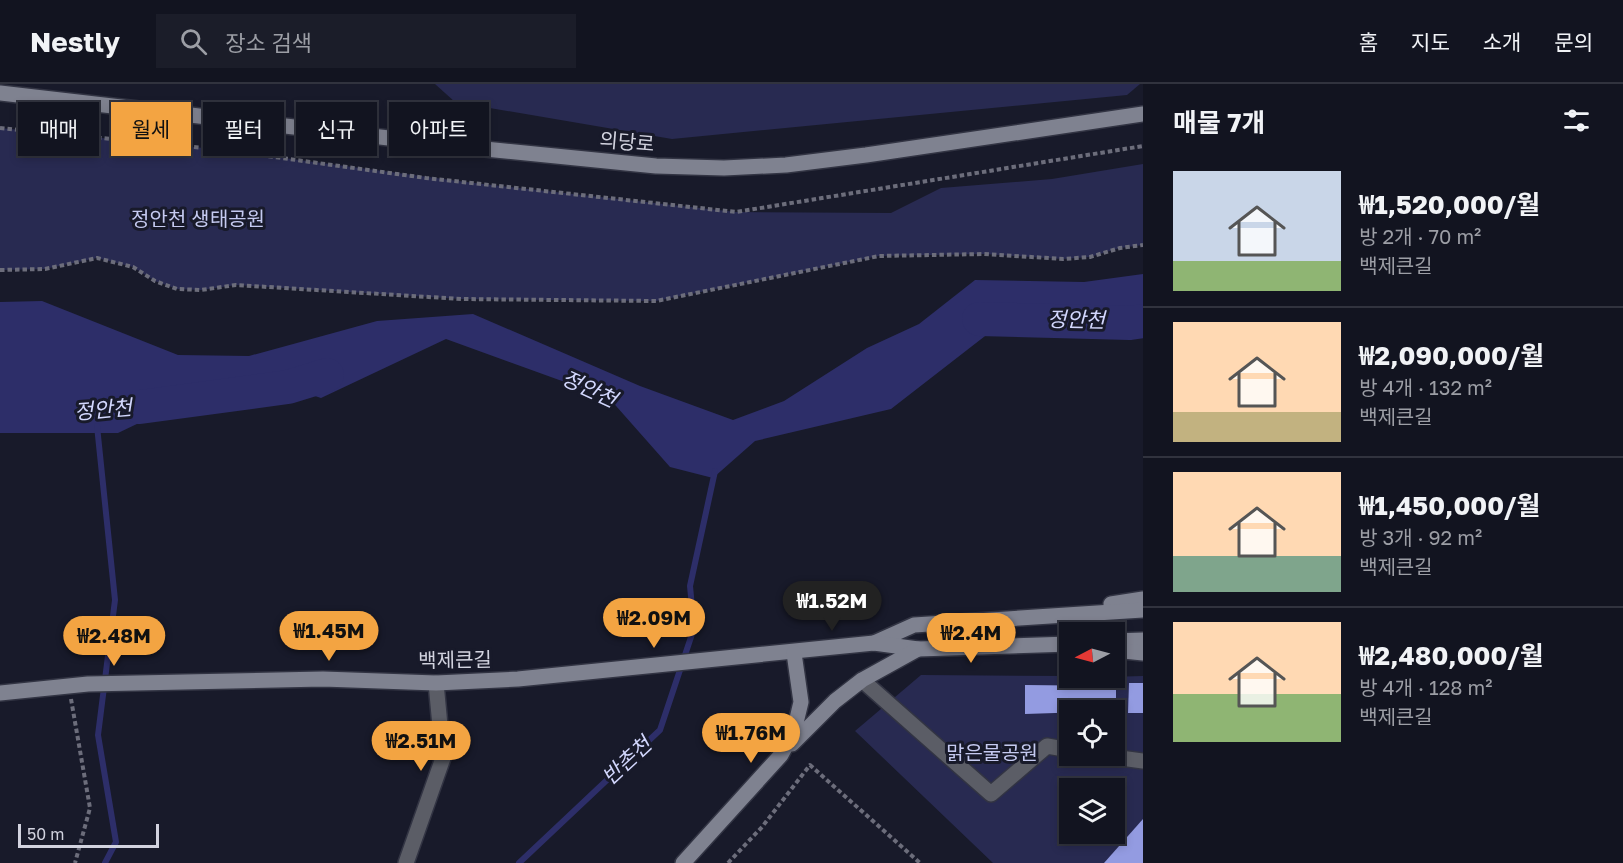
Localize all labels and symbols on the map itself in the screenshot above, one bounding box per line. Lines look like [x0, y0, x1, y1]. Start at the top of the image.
street label: 의당로 [599, 127, 656, 155]
park label: 정안천 생태공원 [131, 206, 265, 230]
water label: 정안천 [1047, 305, 1108, 333]
water label: 정안천 [558, 364, 624, 413]
water label: 정안천 [73, 393, 136, 424]
pin: ₩1.52M [783, 581, 881, 632]
pin: ₩2.09M [605, 598, 703, 649]
pin: ₩1.45M [280, 611, 378, 662]
pin: ₩2.4M [929, 613, 1013, 664]
pin: ₩2.48M [65, 616, 163, 667]
north arrow [1059, 622, 1125, 688]
street label: 백제큰길 [418, 646, 492, 672]
pin: ₩1.76M [702, 713, 800, 764]
pin: ₩2.51M [372, 721, 470, 772]
water label: 반촌천 [596, 729, 658, 790]
park label: 맑은물공원 [946, 740, 1038, 764]
scale bar [18, 821, 159, 848]

